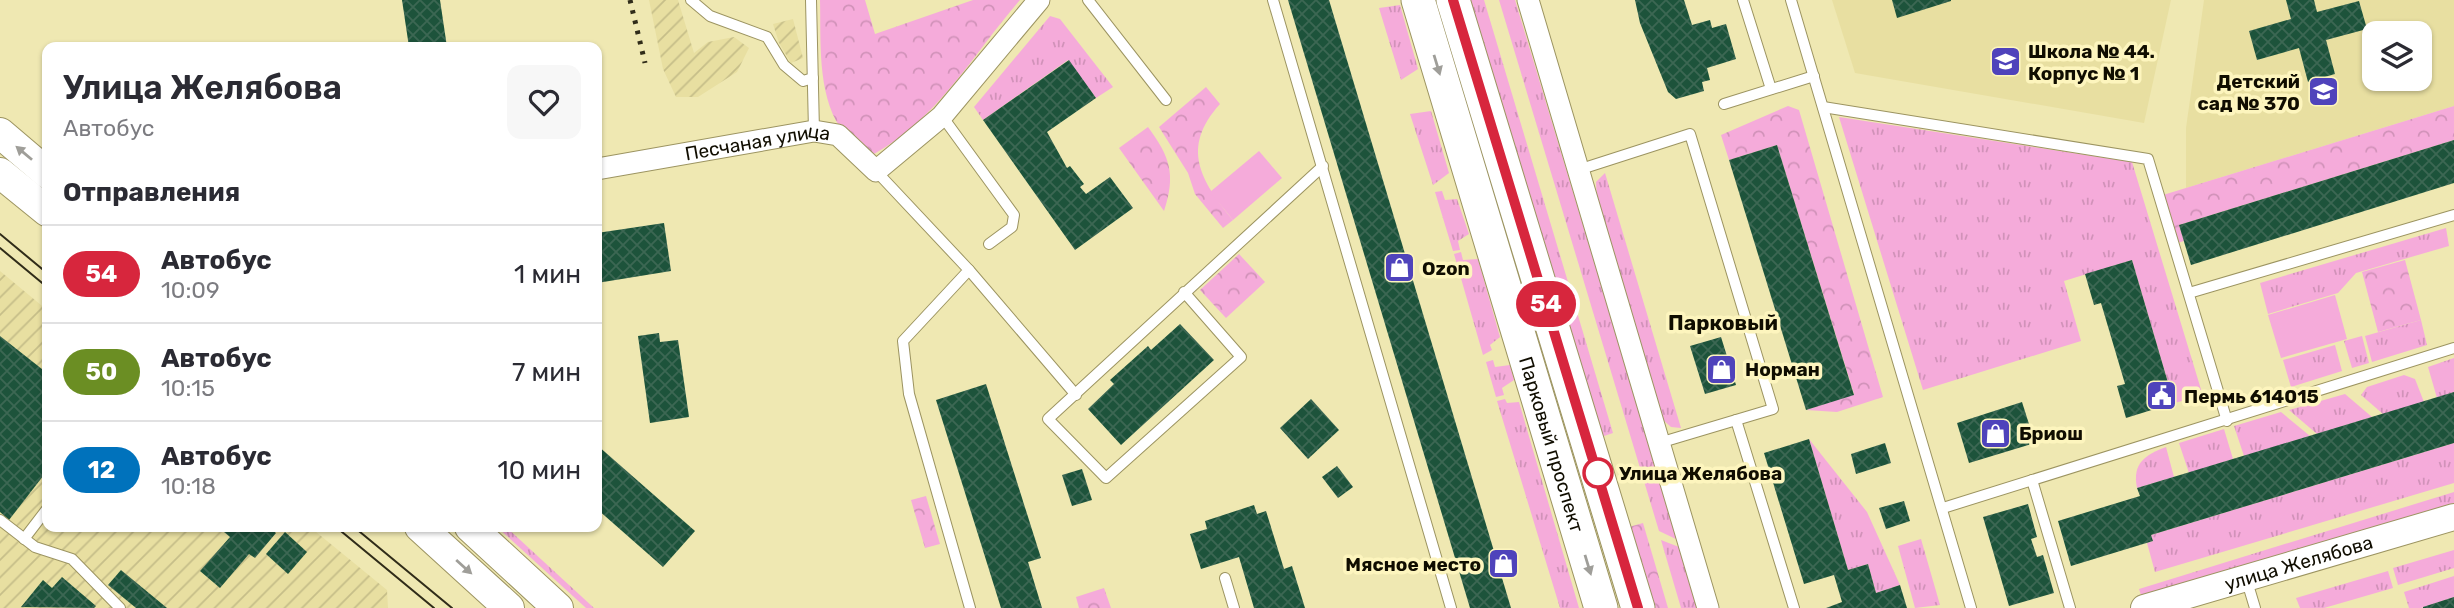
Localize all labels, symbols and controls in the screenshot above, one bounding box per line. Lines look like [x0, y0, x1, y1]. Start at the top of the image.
map controls [2362, 21, 2432, 91]
button: layers [2362, 21, 2432, 91]
place label: Школа № 44. Корпус № 1 [2028, 40, 2155, 85]
school or university icon: Школа № 44. Корпус № 1 [1988, 45, 2022, 79]
one-way arrow [1433, 55, 1443, 76]
button: heart [507, 65, 581, 139]
text: Улица Желябова [63, 68, 342, 107]
place label: Детский сад № 370 [2197, 70, 2300, 115]
school or university icon: Детский сад № 370 [2306, 75, 2340, 109]
text: Автобус [63, 114, 155, 142]
street label: Песчаная улица [683, 119, 832, 165]
one-way arrow [15, 146, 32, 161]
text: Отправления [63, 177, 240, 208]
text: Автобус [161, 245, 272, 276]
shop icon: Ozon [1382, 251, 1416, 285]
place label: Ozon [1422, 257, 1470, 280]
text: 1 мин [514, 259, 581, 290]
text: 54 [86, 260, 117, 288]
text: 10:09 [161, 276, 220, 304]
line badge: 54 [1514, 281, 1578, 327]
text: 54 [1530, 290, 1562, 318]
district label: Парковый [1668, 310, 1778, 335]
text: Автобус [161, 343, 272, 374]
shop icon: Норман [1705, 352, 1739, 386]
street label: Парковый проспект [1514, 354, 1589, 535]
text: 7 мин [512, 357, 581, 388]
text: 50 [86, 358, 117, 386]
place label: Норман [1745, 358, 1820, 381]
text: 10:15 [161, 374, 215, 402]
public building icon: Пермь 614015 [2144, 379, 2178, 413]
place label: Пермь 614015 [2184, 385, 2319, 408]
shop icon: Бриош [1979, 416, 2013, 450]
place label: Бриош [2019, 422, 2083, 445]
text: Автобус [161, 441, 272, 472]
text: 10 мин [498, 455, 581, 486]
text: 12 [88, 456, 115, 484]
marker: Улица Желябова [1583, 458, 1613, 488]
place label: Улица Желябова [1619, 462, 1782, 485]
text: 10:18 [161, 472, 216, 500]
street label: улица Желябова [2222, 530, 2375, 595]
shop icon: Мясное место [1487, 547, 1521, 581]
place label: Мясное место [1345, 553, 1481, 576]
one-way arrow [1583, 554, 1594, 575]
one-way arrow [456, 559, 473, 575]

